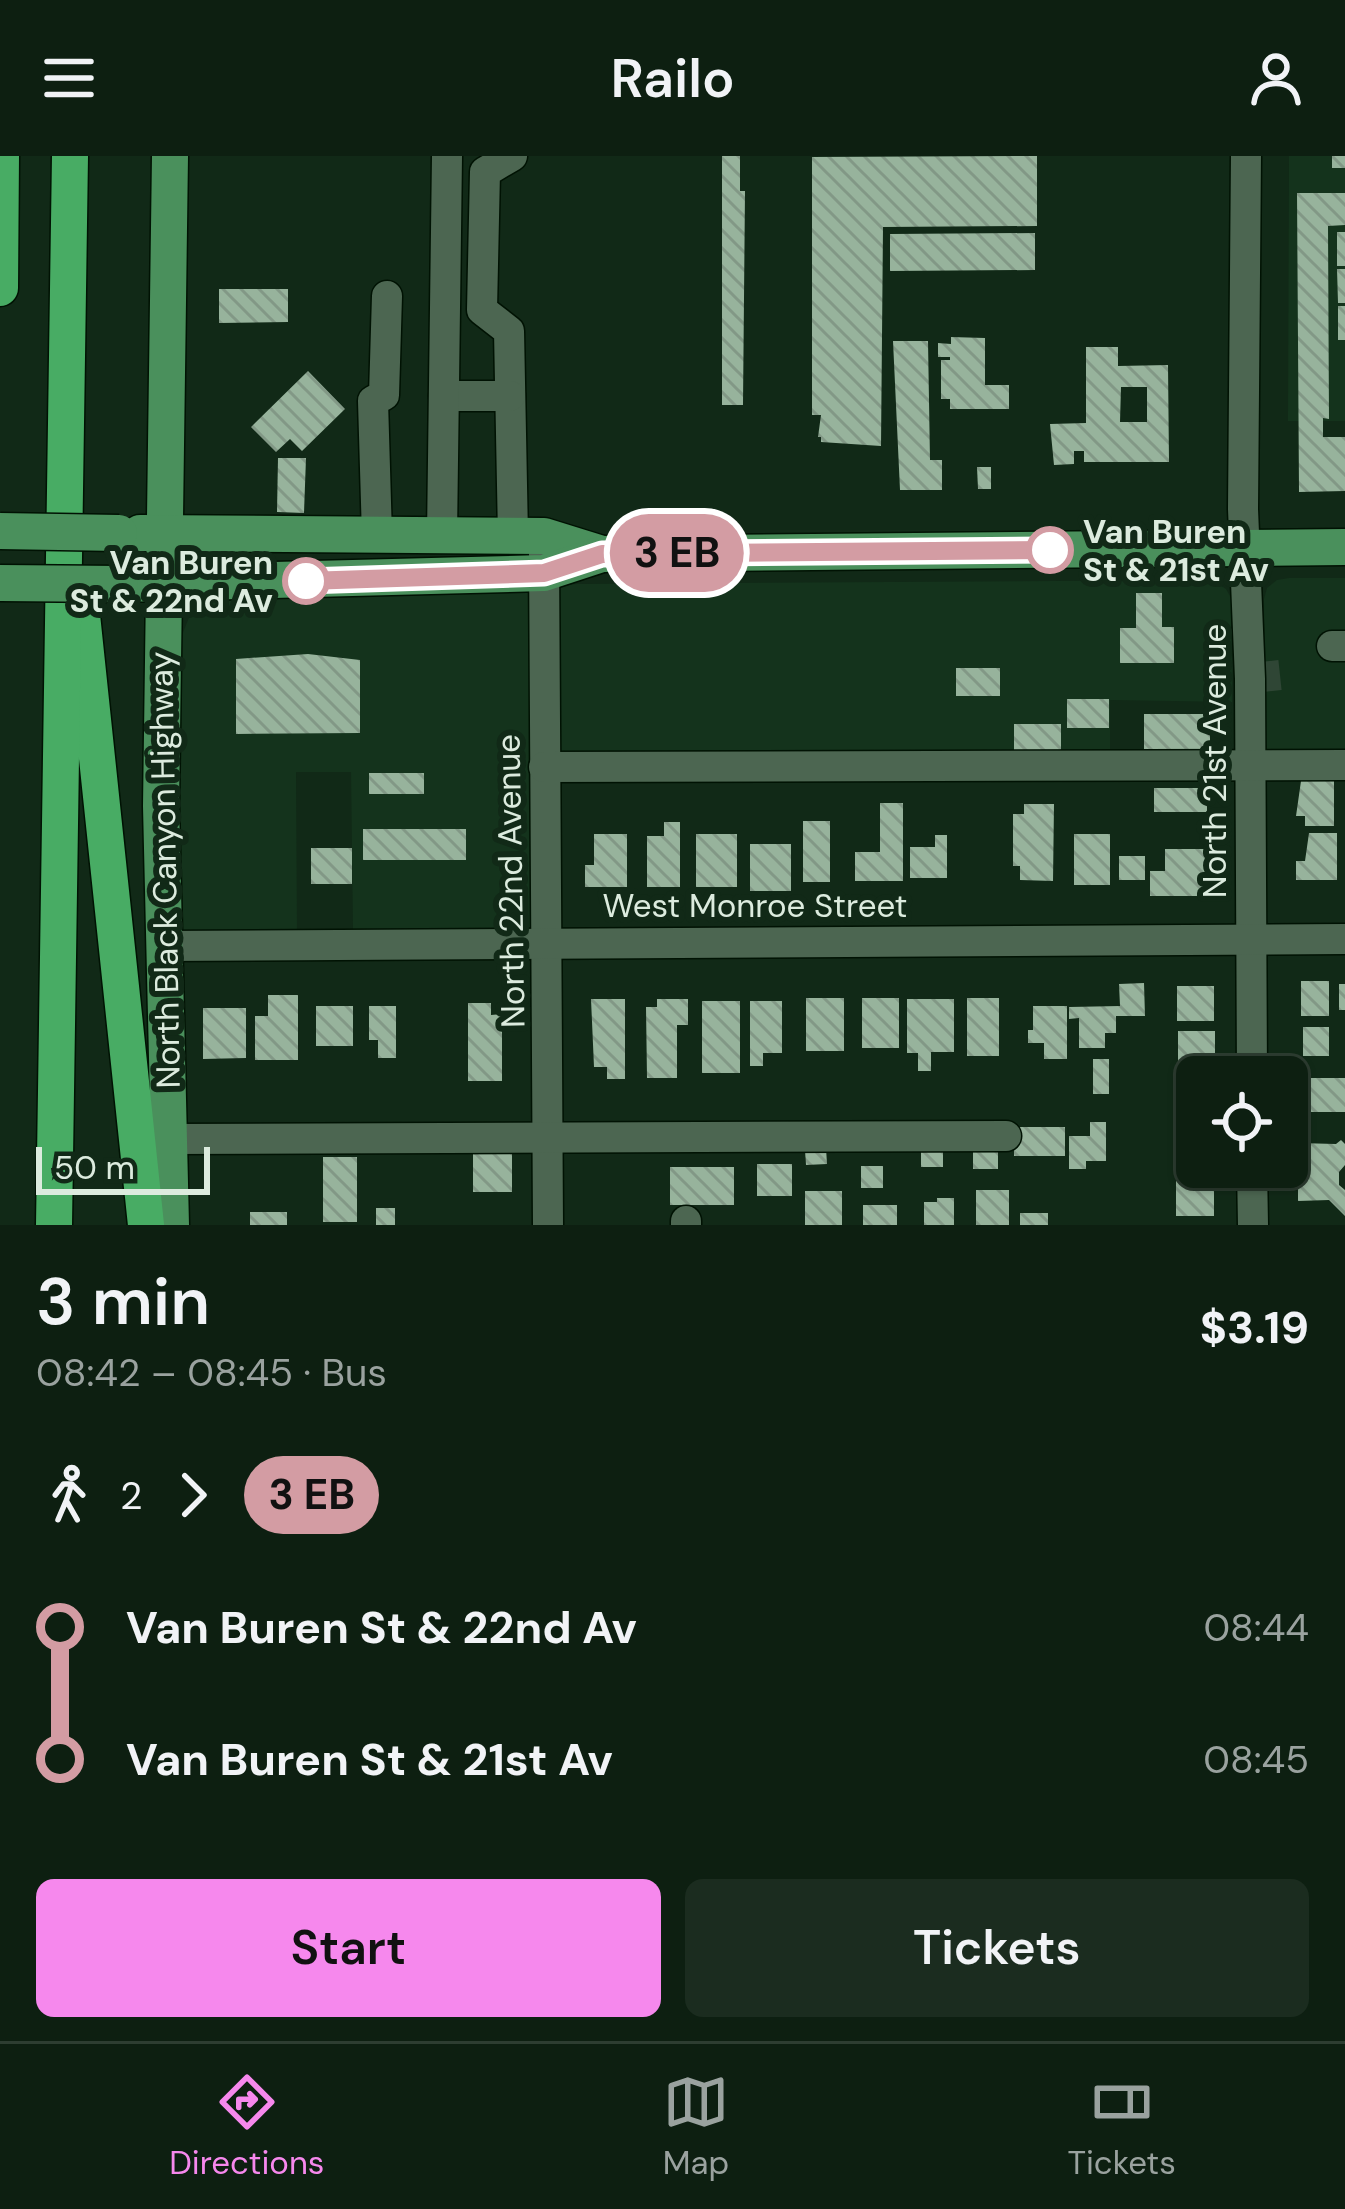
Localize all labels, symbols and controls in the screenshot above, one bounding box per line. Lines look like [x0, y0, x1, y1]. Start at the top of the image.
text: Railo [610, 43, 735, 114]
icon: menu [36, 45, 102, 111]
icon: person [1243, 45, 1309, 111]
place label: Van Buren St & 21st Av [1083, 510, 1269, 591]
line badge: 3 EB [593, 514, 761, 592]
text: 3 EB [634, 525, 720, 580]
marker: Van Buren St & 21st Av [1028, 528, 1072, 572]
place label: Van Buren St & 22nd Av [69, 541, 273, 622]
marker: Van Buren St & 22nd Av [284, 559, 328, 603]
street label: North 21st Avenue [1193, 624, 1236, 898]
street label: North Black Canyon Highway [139, 651, 190, 1089]
street label: North 22nd Avenue [486, 734, 535, 1028]
street label: West Monroe Street [602, 884, 908, 927]
map controls [1176, 1056, 1308, 1188]
button: locate [1176, 1056, 1308, 1188]
scale bar [36, 1141, 210, 1194]
text: 50 m [54, 1146, 135, 1189]
text: 3 min [36, 1259, 210, 1344]
text: $3.19 [1200, 1298, 1309, 1357]
text: 08:42 – 08:45 · Bus [36, 1347, 387, 1398]
icon: walk [36, 1462, 102, 1528]
icon: forward [160, 1462, 226, 1528]
text: 3 EB [268, 1467, 355, 1522]
text: 2 [120, 1470, 142, 1521]
text: Van Buren St & 22nd Av [126, 1598, 637, 1657]
text: 08:44 [1203, 1602, 1309, 1653]
text: Van Buren St & 21st Av [126, 1730, 613, 1789]
text: 08:45 [1203, 1734, 1309, 1785]
button: Start [36, 1879, 661, 2017]
button: Tickets [685, 1879, 1309, 2017]
tab: Directions [169, 2069, 324, 2184]
tab: Map [663, 2069, 729, 2184]
tab: Tickets [1067, 2069, 1176, 2184]

